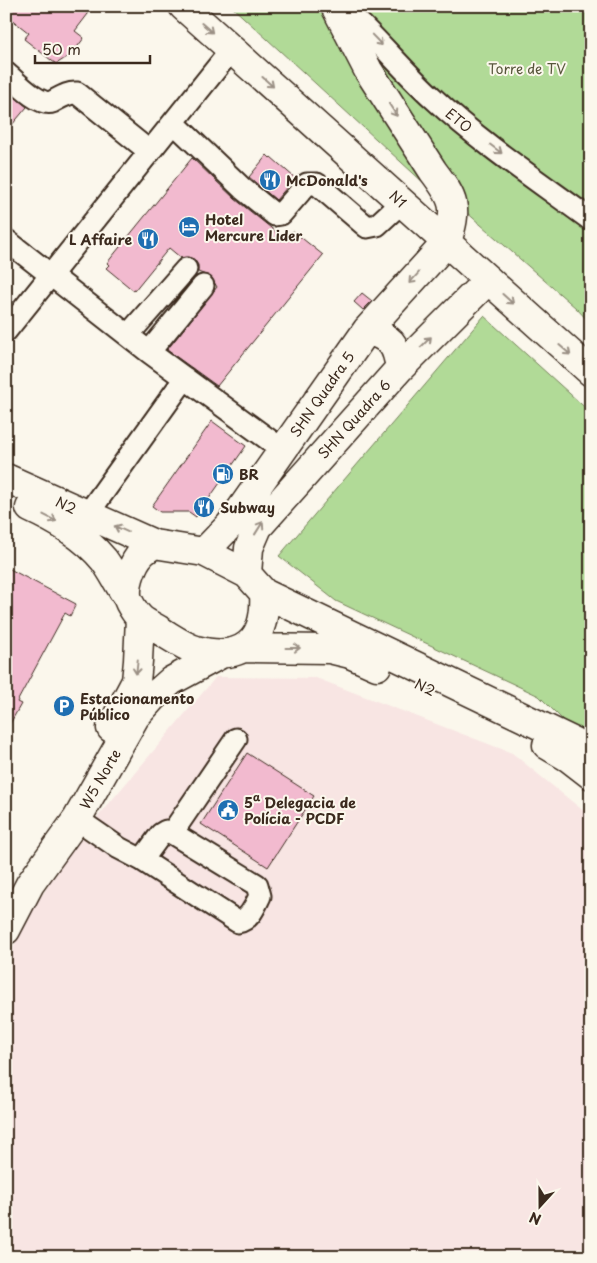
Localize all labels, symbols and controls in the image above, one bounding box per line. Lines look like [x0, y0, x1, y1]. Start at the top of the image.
one-way arrow [201, 22, 214, 33]
scale bar [35, 32, 150, 64]
one-way arrow [370, 33, 382, 45]
text: 50 m [42, 37, 81, 60]
park label: Torre de TV [488, 58, 566, 79]
one-way arrow [261, 76, 274, 87]
one-way arrow [388, 102, 398, 116]
street label: ETO [441, 103, 477, 137]
one-way arrow [489, 144, 503, 154]
restaurant icon: McDonald's [258, 168, 282, 192]
place label: McDonald's [286, 170, 368, 191]
street label: N1 [385, 185, 411, 213]
place label: Hotel Mercure Lider [205, 209, 303, 246]
hotel icon: Hotel Mercure Lider [177, 215, 201, 239]
restaurant icon: L Affaire [136, 227, 160, 251]
place label: L Affaire [69, 229, 132, 250]
one-way arrow [408, 272, 420, 285]
one-way arrow [502, 293, 515, 305]
one-way arrow [420, 336, 432, 348]
one-way arrow [559, 344, 572, 356]
street label: SHN Quadra 5 [285, 347, 359, 441]
street label: SHN Quadra 6 [313, 375, 395, 463]
fuel station icon: BR [211, 462, 235, 486]
place label: BR [239, 464, 259, 485]
street label: N2 [52, 491, 80, 519]
restaurant icon: Subway [192, 495, 216, 519]
place label: Subway [220, 497, 275, 518]
one-way arrow [43, 513, 58, 523]
one-way arrow [254, 521, 265, 535]
one-way arrow [114, 524, 129, 534]
one-way arrow [284, 643, 301, 653]
one-way arrow [132, 658, 142, 674]
street label: N2 [411, 673, 439, 701]
place label: Estacionamento Público [80, 688, 194, 725]
parking icon: Estacionamento Público [52, 694, 76, 718]
street label: W5 Norte [74, 745, 126, 813]
place label: 5ª Delegacia de Polícia - PCDF [244, 792, 356, 829]
public building icon: 5ª Delegacia de Polícia - PCDF [216, 798, 240, 822]
north arrow [514, 1180, 564, 1230]
text: N [526, 1207, 544, 1230]

